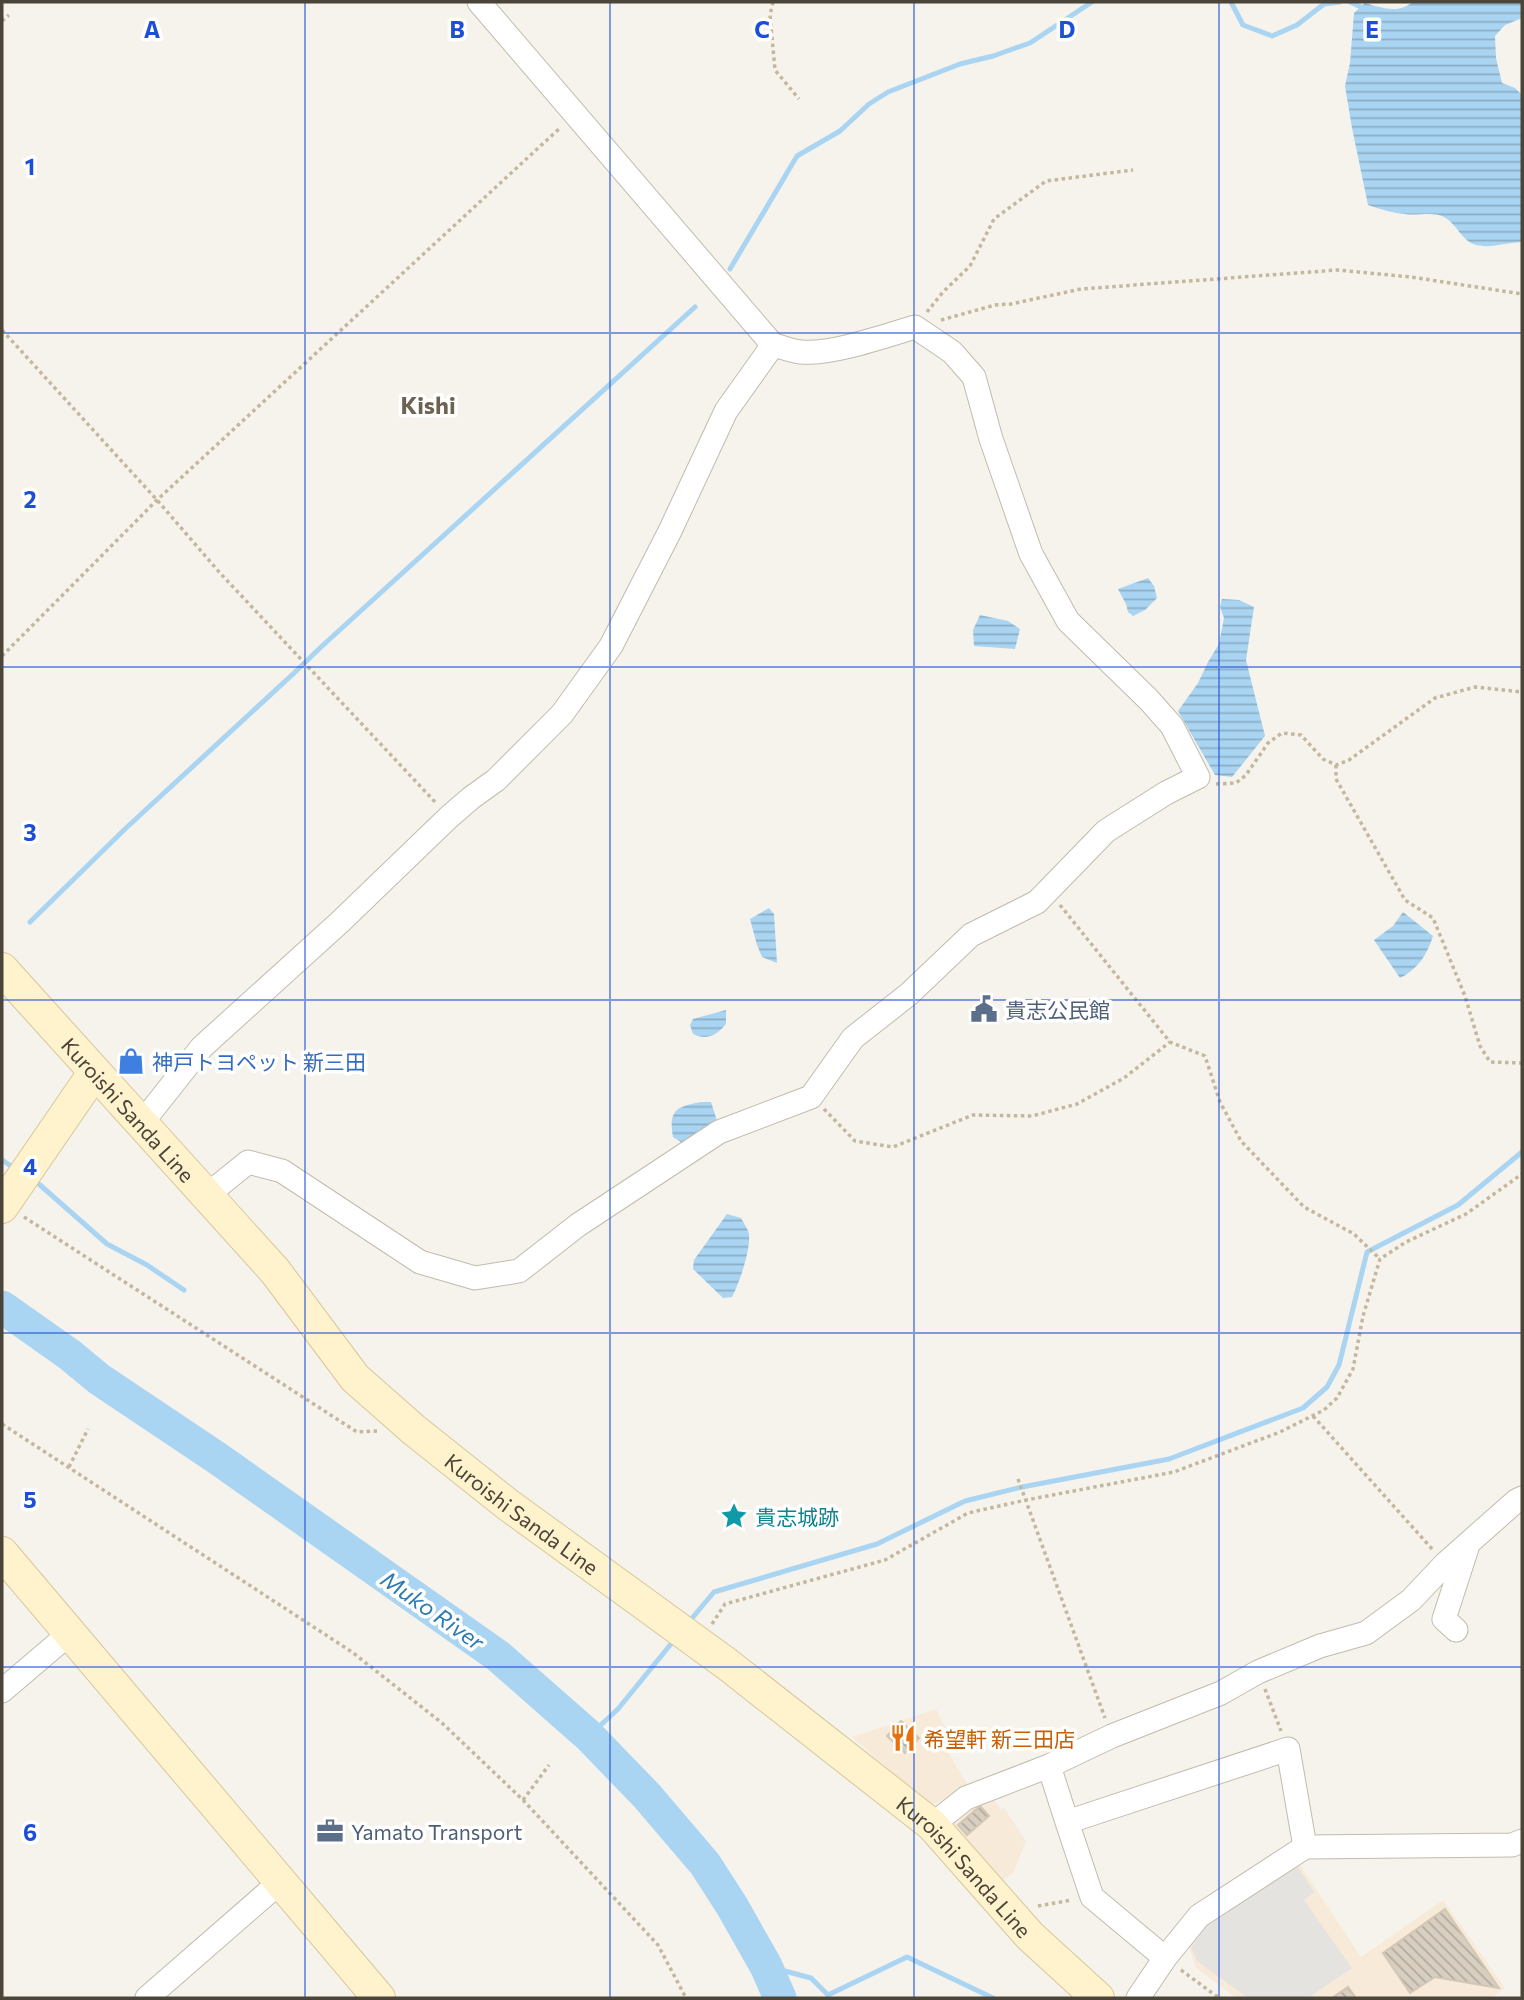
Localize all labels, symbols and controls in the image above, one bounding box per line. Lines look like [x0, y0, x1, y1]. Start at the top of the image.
text: A [144, 15, 161, 43]
text: B [449, 15, 465, 43]
text: C [754, 15, 770, 43]
text: D [1059, 15, 1076, 43]
text: E [1365, 15, 1379, 43]
text: 1 [25, 152, 35, 180]
district label: Kishi [400, 390, 456, 419]
text: 2 [23, 485, 37, 513]
text: 3 [23, 818, 37, 846]
public building icon: 貴志公民館 [969, 994, 999, 1024]
place label: 貴志公民館 [1005, 997, 1110, 1022]
street label: Kuroishi Sanda Line [57, 1032, 200, 1186]
shop icon: 神戸トヨペット 新三田 [116, 1046, 146, 1076]
place label: 神戸トヨペット 新三田 [152, 1049, 366, 1074]
text: 4 [23, 1152, 37, 1180]
street label: Kuroishi Sanda Line [440, 1447, 604, 1579]
text: 5 [23, 1485, 37, 1513]
place icon: 貴志城跡 [719, 1501, 749, 1531]
place label: 貴志城跡 [755, 1504, 839, 1529]
water label: Muko River [376, 1564, 490, 1656]
restaurant icon: 希望軒 新三田店 [888, 1723, 918, 1753]
place label: 希望軒 新三田店 [924, 1726, 1075, 1751]
street label: Kuroishi Sanda Line [892, 1790, 1037, 1942]
office icon: Yamato Transport [315, 1816, 345, 1846]
text: 6 [23, 1818, 37, 1846]
place label: Yamato Transport [351, 1819, 522, 1844]

